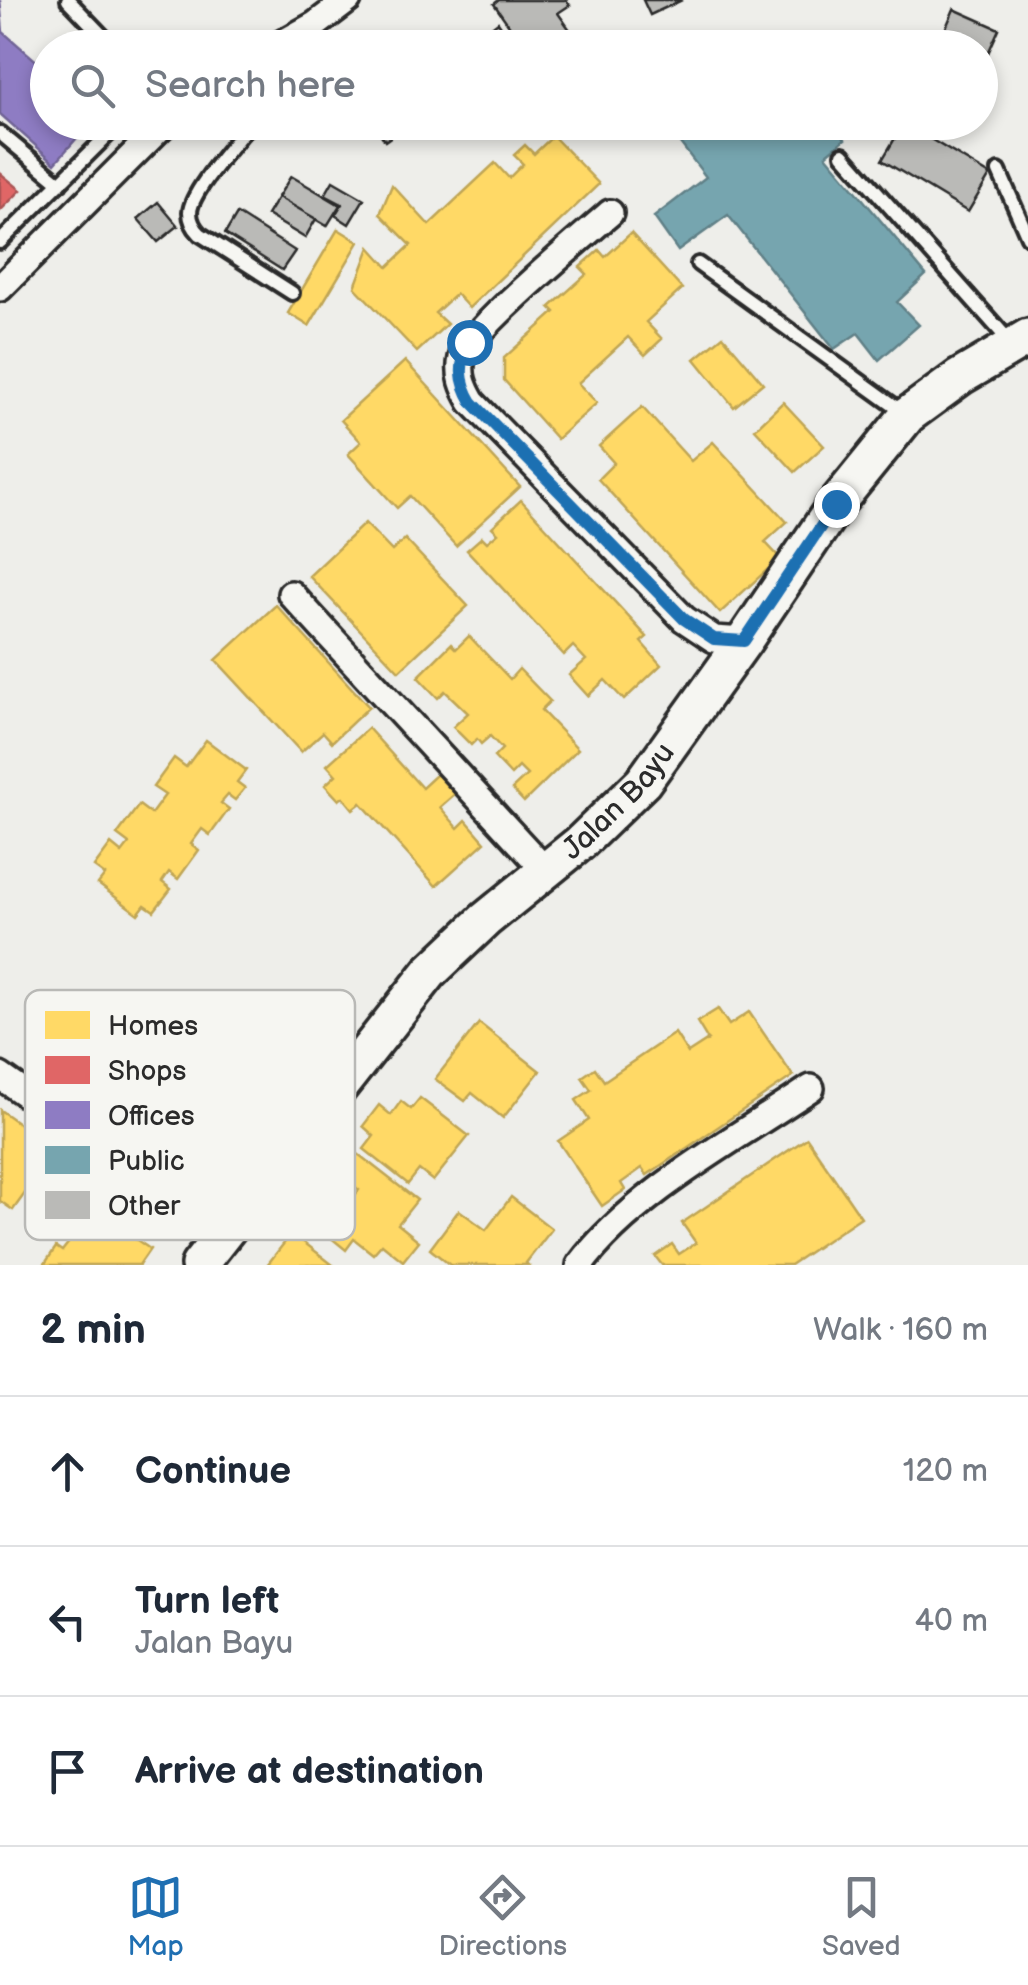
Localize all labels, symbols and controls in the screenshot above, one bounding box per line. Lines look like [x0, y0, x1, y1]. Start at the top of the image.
search box [30, 30, 998, 140]
icon: search [65, 58, 120, 113]
text: Search here [145, 63, 356, 108]
route start [447, 320, 493, 366]
route end [814, 482, 860, 528]
street label: Jalan Bayu [555, 736, 683, 868]
legend [25, 990, 355, 1240]
text: Homes [108, 1010, 198, 1043]
text: Shops [108, 1055, 187, 1088]
text: Offices [108, 1100, 195, 1133]
text: Public [108, 1145, 185, 1178]
text: Other [108, 1190, 181, 1223]
text: 2 min [40, 1305, 146, 1356]
text: Walk · 160 m [813, 1311, 988, 1350]
icon: ahead [40, 1444, 95, 1499]
text: Continue [135, 1449, 291, 1494]
text: 120 m [903, 1452, 988, 1491]
text: Turn left [135, 1579, 279, 1624]
icon: left [40, 1594, 95, 1649]
text: 40 m [915, 1602, 988, 1641]
text: Jalan Bayu [135, 1624, 293, 1663]
icon: arrive [40, 1744, 95, 1799]
text: Arrive at destination [135, 1749, 484, 1794]
tab: Map [127, 1870, 184, 1963]
tab: Directions [438, 1870, 567, 1963]
tab: Saved [822, 1870, 901, 1963]

